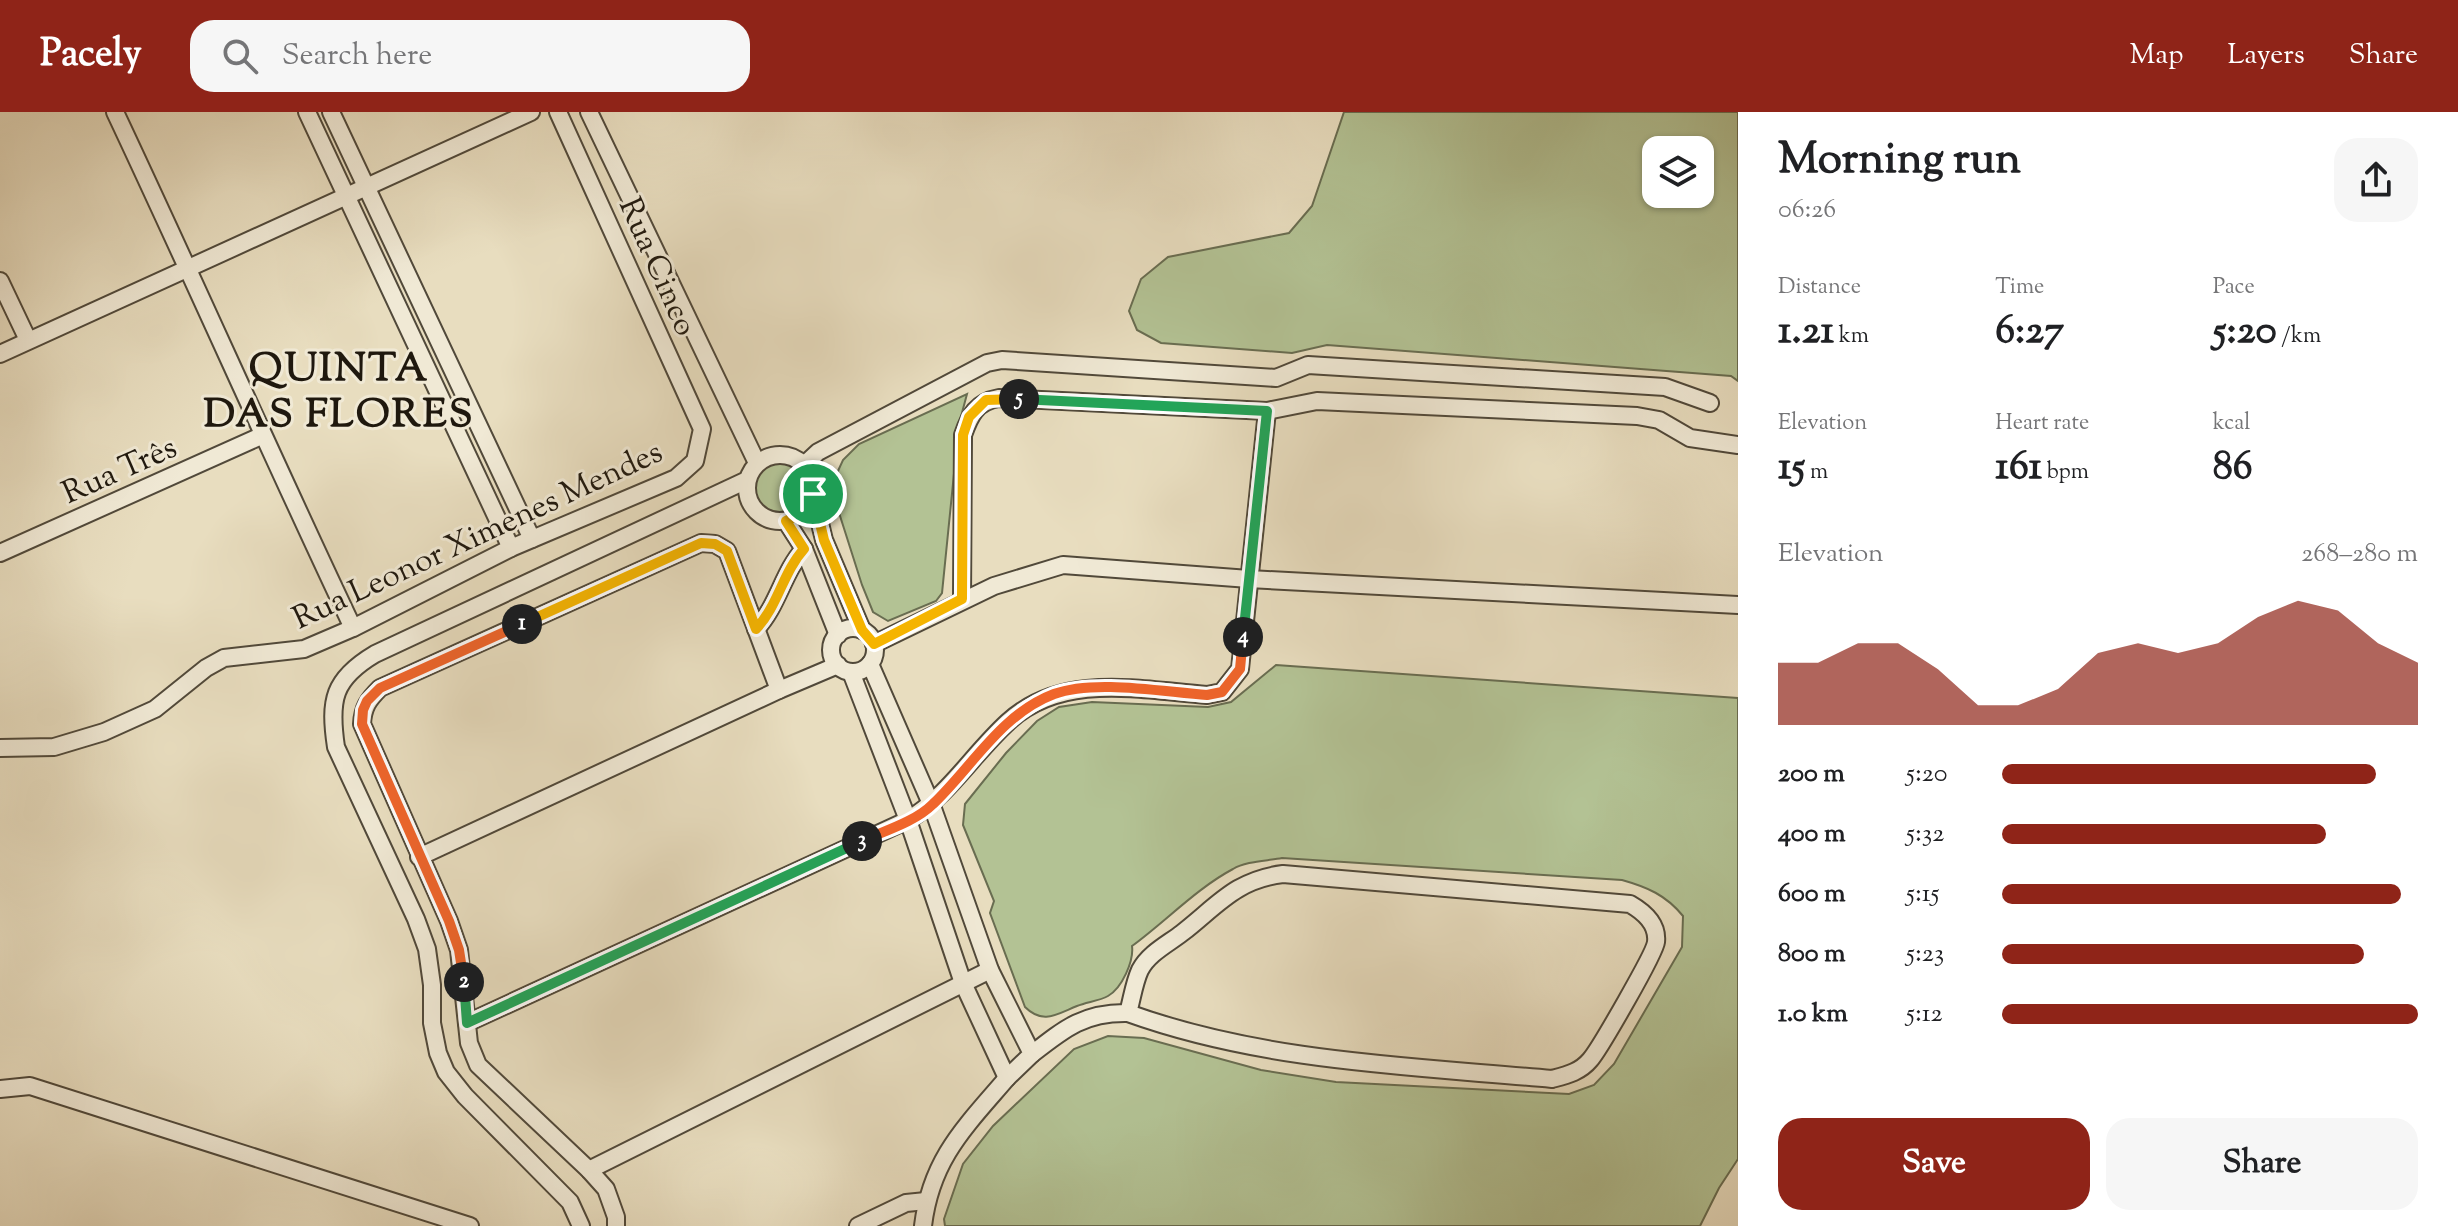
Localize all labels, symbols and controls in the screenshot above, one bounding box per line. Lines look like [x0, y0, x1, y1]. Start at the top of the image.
search box [190, 20, 750, 92]
text: Pacely [40, 29, 142, 83]
icon: search [218, 34, 262, 78]
text: Search here [282, 35, 432, 78]
text: Map [2130, 36, 2183, 76]
text: Layers [2227, 36, 2305, 76]
text: Share [2349, 36, 2418, 76]
text: Morning run [1778, 130, 2021, 193]
map controls [1642, 136, 1714, 208]
button: layers [1642, 136, 1714, 208]
button: share [2334, 138, 2418, 222]
street label: Rua Cinco [605, 191, 707, 344]
text: 06:26 [1778, 192, 1836, 229]
text: Distance [1778, 272, 1861, 304]
text: Time [1995, 272, 2044, 304]
text: Pace [2213, 272, 2255, 304]
text: 1.21 [1778, 304, 1834, 361]
text: 6:27 [1995, 304, 2064, 361]
text: 5:20 [2213, 304, 2277, 361]
text: km [1834, 321, 1869, 353]
text: /km [2277, 321, 2321, 353]
district label: QUINTA DAS FLORES [203, 342, 475, 445]
pin: 5 [999, 379, 1039, 419]
text: 5 [1015, 383, 1023, 415]
text: Elevation [1778, 408, 1867, 440]
text: Heart rate [1995, 408, 2089, 440]
text: kcal [2213, 408, 2250, 440]
street label: Rua Três [55, 426, 185, 517]
street label: Rua Leonor Ximenes Mendes [286, 431, 671, 643]
text: 15 [1778, 440, 1805, 497]
text: 161 [1995, 440, 2042, 497]
text: 86 [2213, 440, 2253, 497]
text: m [1805, 457, 1828, 489]
text: bpm [2042, 457, 2089, 489]
pin [779, 460, 847, 528]
icon: arrive [791, 472, 835, 516]
text: Elevation [1778, 536, 1883, 573]
text: 268–280 m [2301, 536, 2418, 573]
pin: 1 [502, 604, 542, 644]
text: 1 [518, 608, 526, 640]
pin: 4 [1223, 617, 1263, 657]
text: 4 [1237, 621, 1249, 653]
text: 200 m [1778, 756, 1845, 793]
text: 5:20 [1906, 756, 1948, 793]
text: 400 m [1778, 816, 1845, 853]
text: 5:32 [1906, 816, 1944, 853]
pin: 3 [842, 821, 882, 861]
text: 3 [858, 825, 866, 857]
text: 600 m [1778, 876, 1845, 913]
text: 5:15 [1906, 876, 1939, 913]
text: 800 m [1778, 936, 1846, 973]
text: 5:23 [1906, 936, 1944, 973]
pin: 2 [444, 962, 484, 1002]
text: 2 [459, 966, 469, 998]
text: 1.0 km [1778, 996, 1848, 1033]
text: 5:12 [1906, 996, 1943, 1033]
button: Save [1778, 1118, 2090, 1210]
button: Share [2106, 1118, 2418, 1210]

